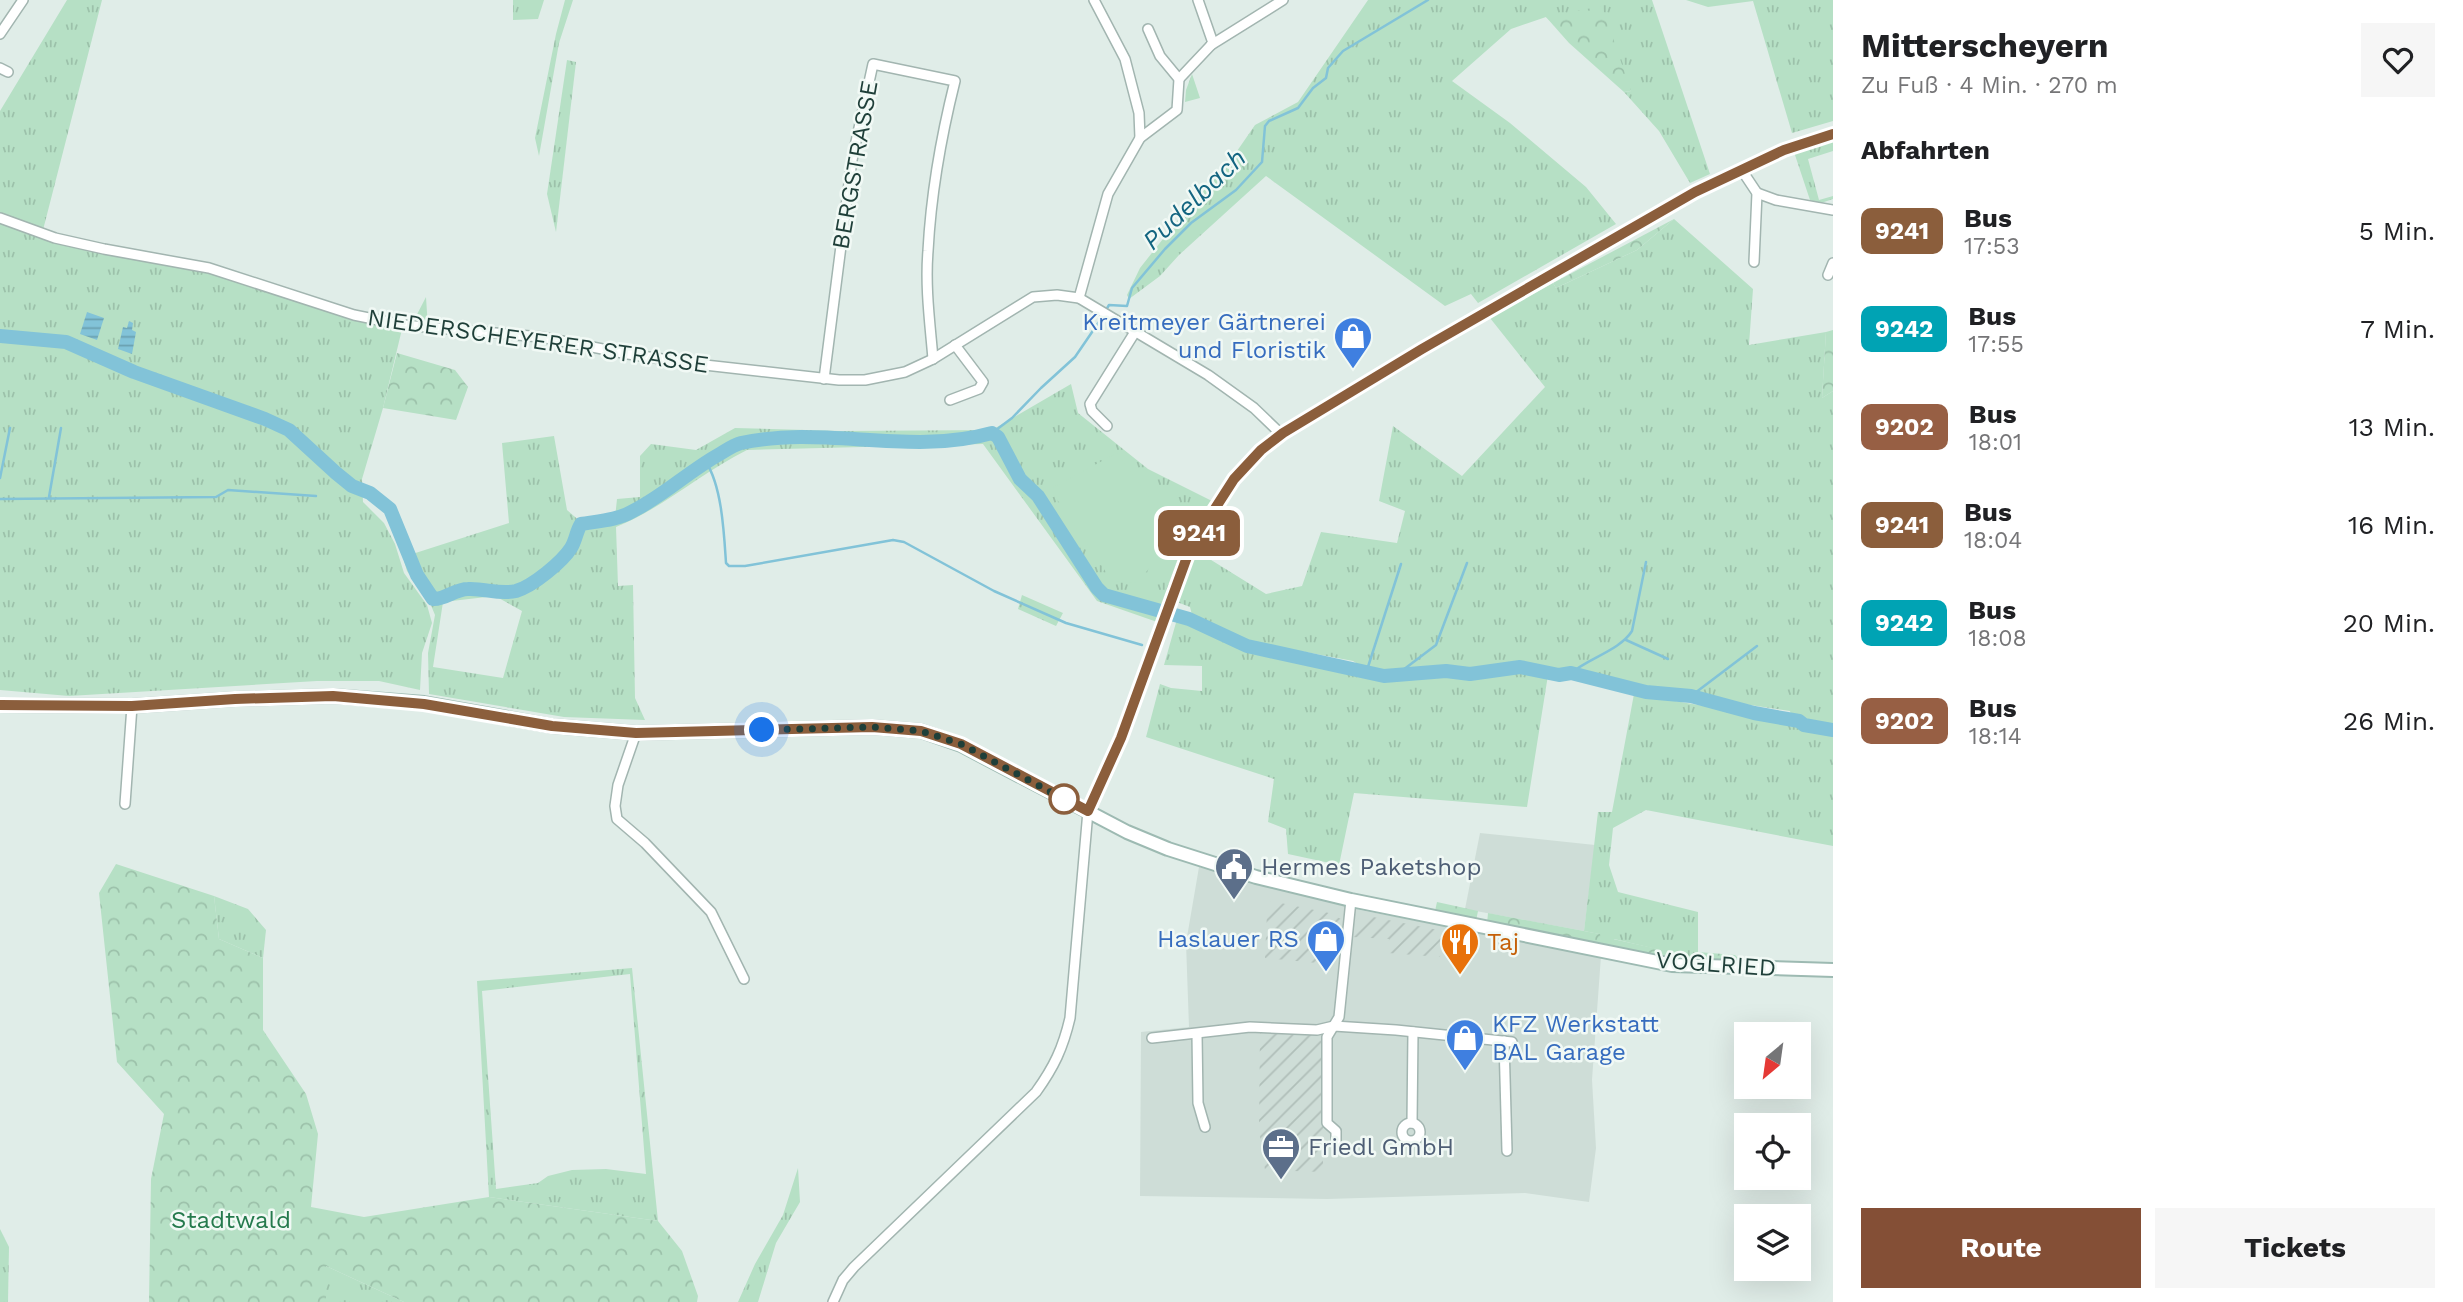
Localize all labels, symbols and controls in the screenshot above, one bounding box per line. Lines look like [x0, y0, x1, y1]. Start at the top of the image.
button: heart [2361, 23, 2435, 97]
text: Mitterscheyern [1861, 26, 2109, 65]
text: Zu Fuß · 4 Min. · 270 m [1861, 72, 2118, 99]
street label: BERGSTRASSE [826, 78, 884, 252]
text: Abfahrten [1861, 135, 1990, 165]
water label: Pudelbach [1136, 142, 1252, 256]
text: Bus [1964, 203, 2012, 233]
text: 5 Min. [2359, 216, 2435, 246]
text: 9241 [1875, 217, 1929, 245]
text: 17:53 [1964, 233, 2020, 260]
text: Bus [1968, 301, 2016, 331]
street label: NIEDERSCHEYERER STRASSE [366, 303, 710, 379]
place label: Kreitmeyer Gärtnerei und Floristik [1082, 308, 1326, 364]
text: 7 Min. [2360, 314, 2435, 344]
shop icon: Kreitmeyer Gärtnerei und Floristik [1332, 315, 1374, 370]
text: 9242 [1875, 315, 1933, 343]
text: 17:55 [1968, 331, 2024, 358]
text: Bus [1969, 399, 2017, 429]
text: 13 Min. [2349, 412, 2435, 442]
text: 9202 [1875, 413, 1934, 441]
text: 18:01 [1969, 429, 2022, 456]
text: Bus [1964, 497, 2012, 527]
line badge: 9241 [1150, 510, 1248, 556]
text: 16 Min. [2348, 510, 2435, 540]
text: 9241 [1875, 511, 1929, 539]
text: 9241 [1172, 519, 1226, 547]
text: 18:04 [1964, 527, 2022, 554]
text: Bus [1968, 595, 2016, 625]
text: 20 Min. [2343, 608, 2435, 638]
text: 9242 [1875, 609, 1933, 637]
text: 18:08 [1968, 625, 2027, 652]
text: Bus [1969, 693, 2017, 723]
text: 26 Min. [2343, 706, 2435, 736]
text: 9202 [1875, 707, 1934, 735]
your location [744, 712, 779, 747]
text: 18:14 [1969, 723, 2022, 750]
unlabelled marker [1049, 784, 1079, 814]
public building icon: Hermes Paketshop [1213, 846, 1255, 901]
place label: Hermes Paketshop [1261, 853, 1482, 881]
shop icon: Haslauer RS [1305, 918, 1347, 973]
restaurant icon: Taj [1439, 921, 1481, 976]
place label: Haslauer RS [1157, 925, 1299, 953]
place label: Taj [1487, 928, 1519, 956]
street label: VOGLRIED [1655, 946, 1777, 982]
place label: KFZ Werkstatt BAL Garage [1492, 1010, 1659, 1066]
shop icon: KFZ Werkstatt BAL Garage [1444, 1017, 1486, 1072]
north arrow [1734, 1022, 1811, 1099]
map controls [1734, 1022, 1811, 1281]
button: locate [1734, 1113, 1811, 1190]
office icon: Friedl GmbH [1260, 1126, 1302, 1181]
place label: Friedl GmbH [1308, 1133, 1454, 1161]
button: layers [1734, 1204, 1811, 1281]
park label: Stadtwald [171, 1206, 291, 1234]
button: Route [1861, 1208, 2141, 1288]
button: Tickets [2155, 1208, 2435, 1288]

